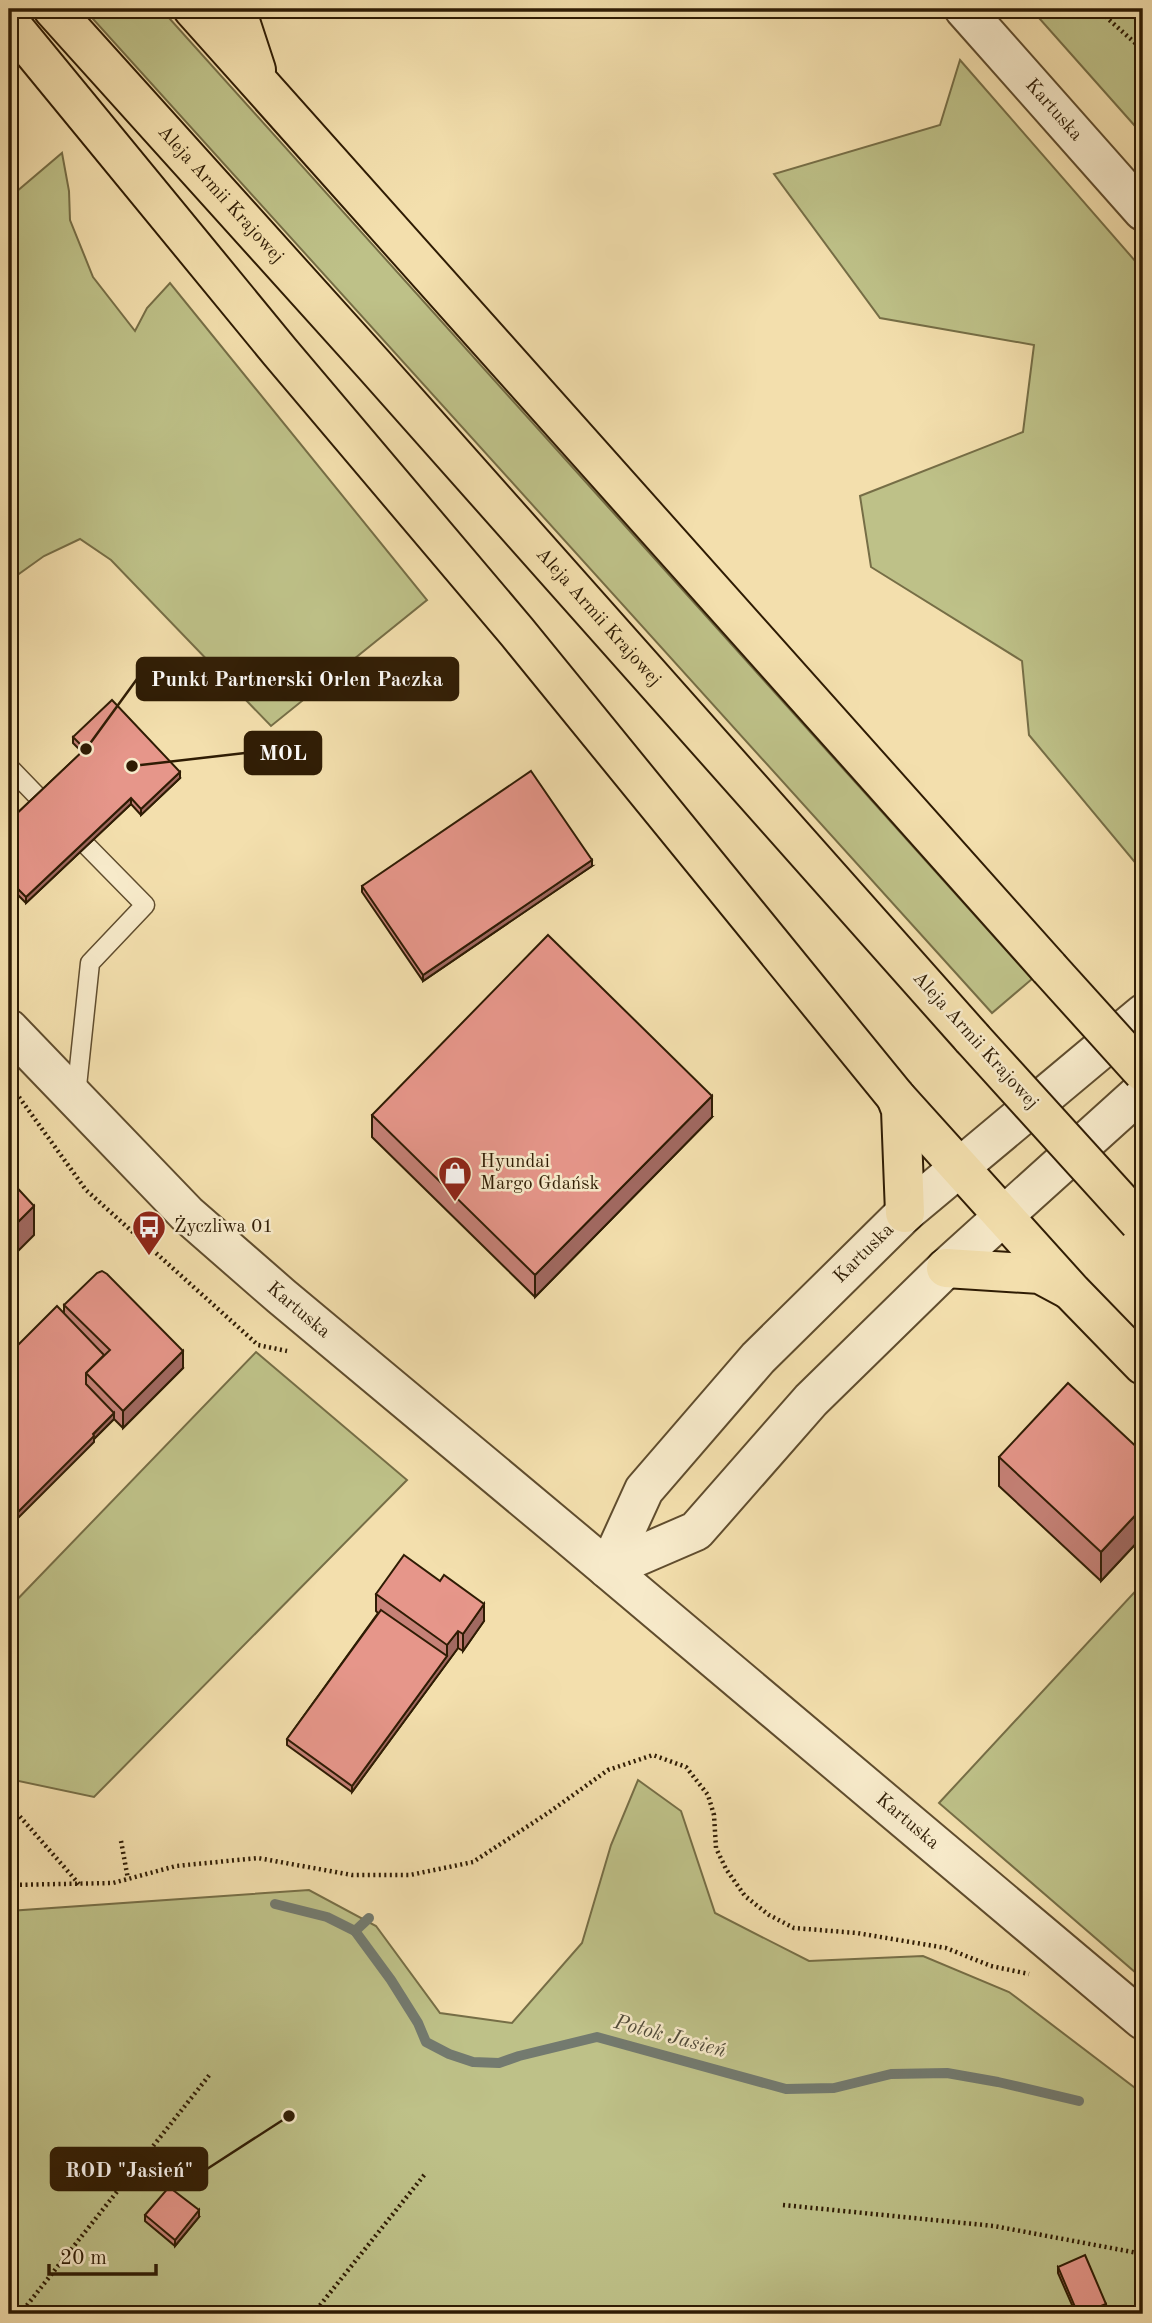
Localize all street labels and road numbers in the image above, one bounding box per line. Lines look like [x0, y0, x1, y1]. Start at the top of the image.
street label: Kartuska [1021, 75, 1086, 145]
street label: Aleja Armii Krajowej [154, 122, 287, 267]
street label: Aleja Armii Krajowej [532, 545, 664, 690]
street label: Aleja Armii Krajowej [909, 969, 1041, 1113]
street label: Kartuska [830, 1220, 898, 1287]
street label: Kartuska [263, 1279, 334, 1342]
street label: Kartuska [872, 1790, 943, 1854]

